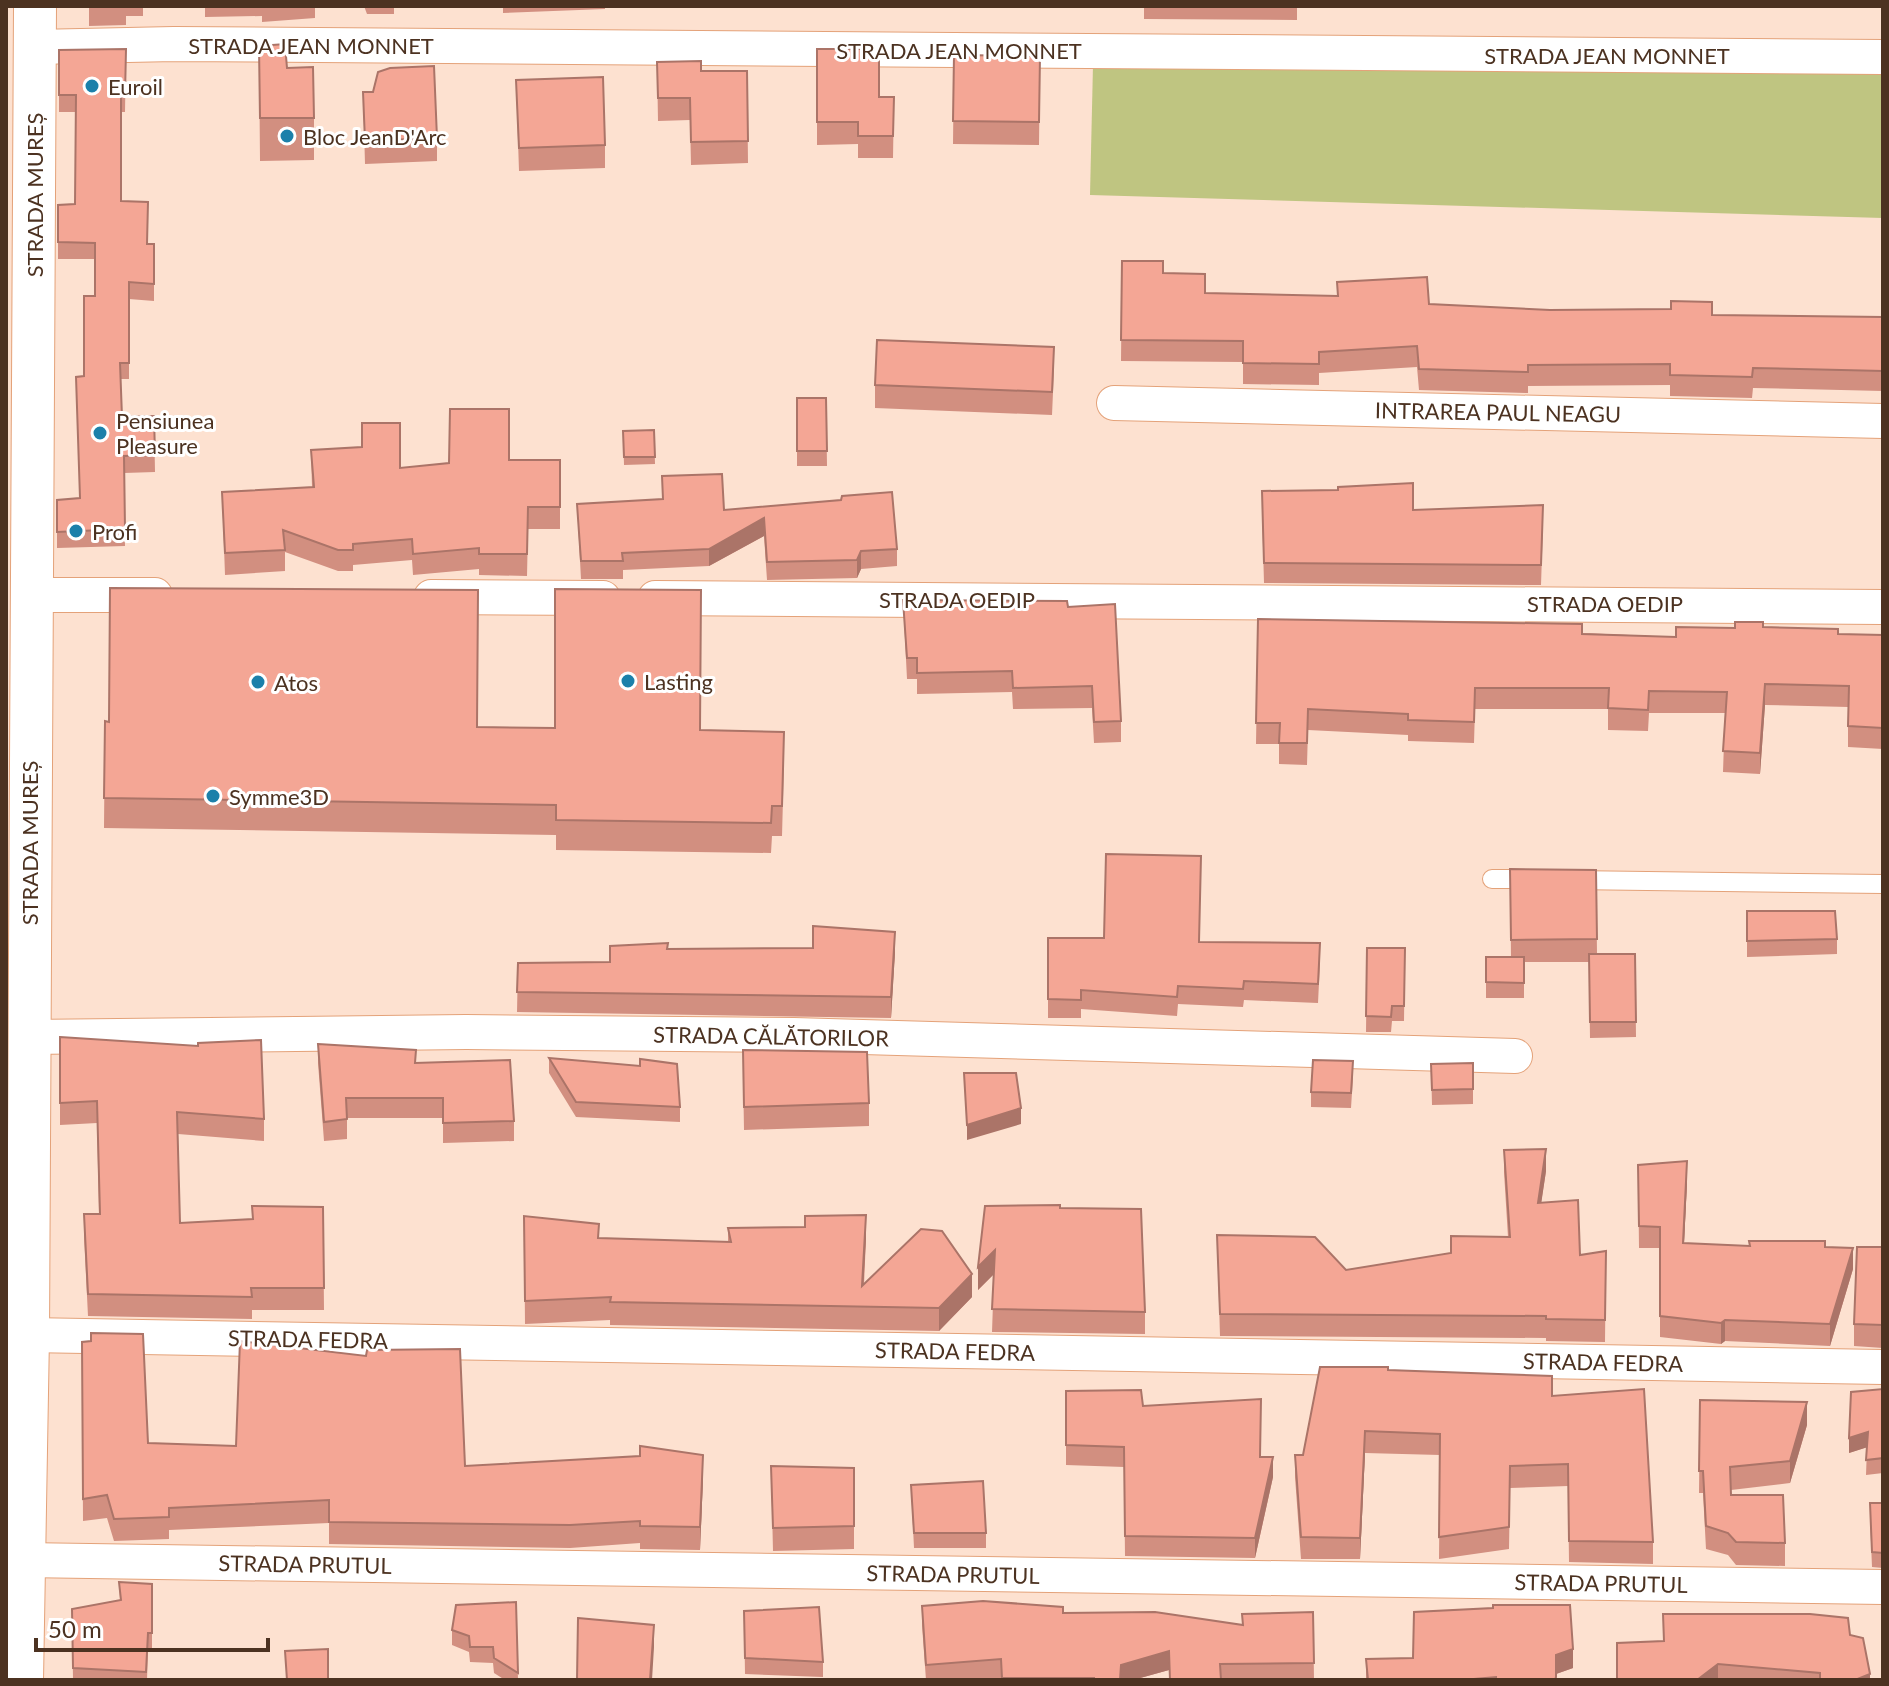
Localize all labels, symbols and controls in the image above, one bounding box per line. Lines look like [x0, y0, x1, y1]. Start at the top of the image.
street label: STRADA JEAN MONNET [188, 32, 434, 59]
street label: STRADA JEAN MONNET [836, 37, 1082, 64]
street label: STRADA JEAN MONNET [1484, 42, 1730, 69]
place label: Euroil [108, 73, 163, 100]
marker: Euroil [83, 77, 101, 95]
street label: STRADA MUREȘ [21, 113, 48, 277]
place label: Bloc JeanD'Arc [303, 123, 447, 150]
marker: Bloc JeanD'Arc [278, 127, 296, 145]
street label: INTRAREA PAUL NEAGU [1375, 396, 1621, 428]
place label: Pensiunea Pleasure [116, 407, 214, 459]
marker: Pensiunea Pleasure [91, 424, 109, 442]
place label: Profi [92, 518, 137, 545]
marker: Profi [67, 522, 85, 540]
street label: STRADA OEDIP [879, 586, 1035, 613]
street label: STRADA OEDIP [1527, 590, 1683, 617]
place label: Lasting [644, 668, 713, 695]
place label: Atos [274, 669, 318, 696]
marker: Lasting [619, 672, 637, 690]
marker: Atos [249, 673, 267, 691]
street label: STRADA MUREȘ [16, 761, 43, 925]
place label: Symme3D [229, 783, 329, 810]
marker: Symme3D [204, 787, 222, 805]
street label: STRADA CĂLĂTORILOR [653, 1020, 889, 1052]
street label: STRADA FEDRA [228, 1324, 388, 1354]
street label: STRADA FEDRA [875, 1336, 1035, 1366]
street label: STRADA FEDRA [1523, 1347, 1683, 1377]
street label: STRADA PRUTUL [218, 1549, 392, 1579]
street label: STRADA PRUTUL [866, 1559, 1040, 1589]
street label: STRADA PRUTUL [1514, 1568, 1688, 1598]
scale bar [36, 1602, 268, 1652]
text: 50 m [48, 1614, 102, 1643]

